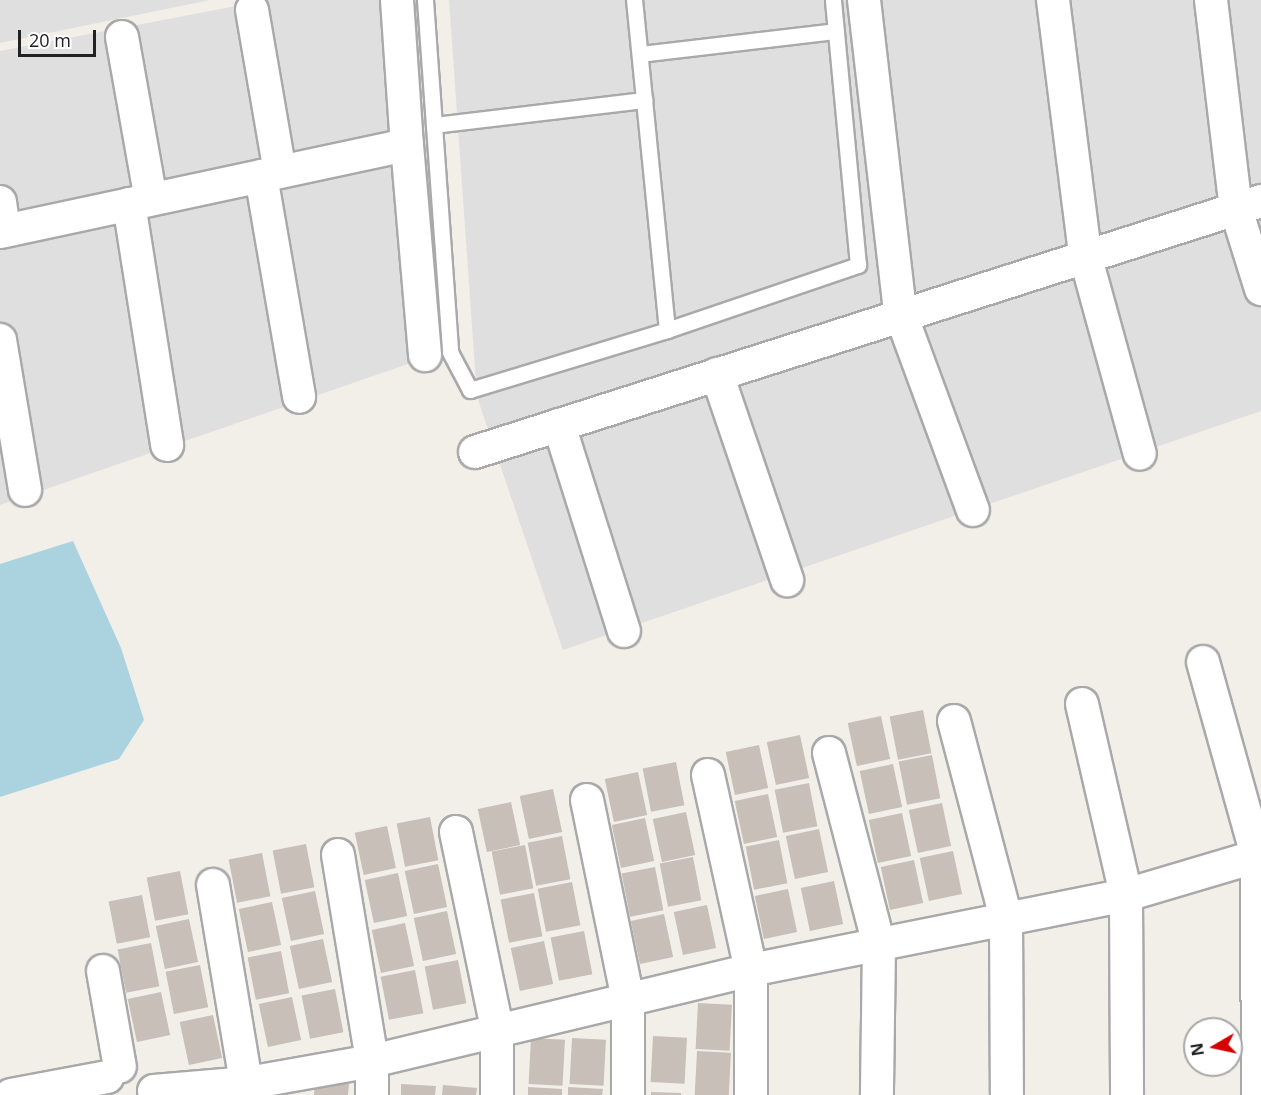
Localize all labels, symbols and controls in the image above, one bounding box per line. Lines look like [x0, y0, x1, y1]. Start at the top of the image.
scale bar [21, 18, 99, 56]
text: 20 m [29, 28, 71, 52]
north arrow [1183, 1017, 1243, 1077]
text: N [1185, 1041, 1209, 1058]

